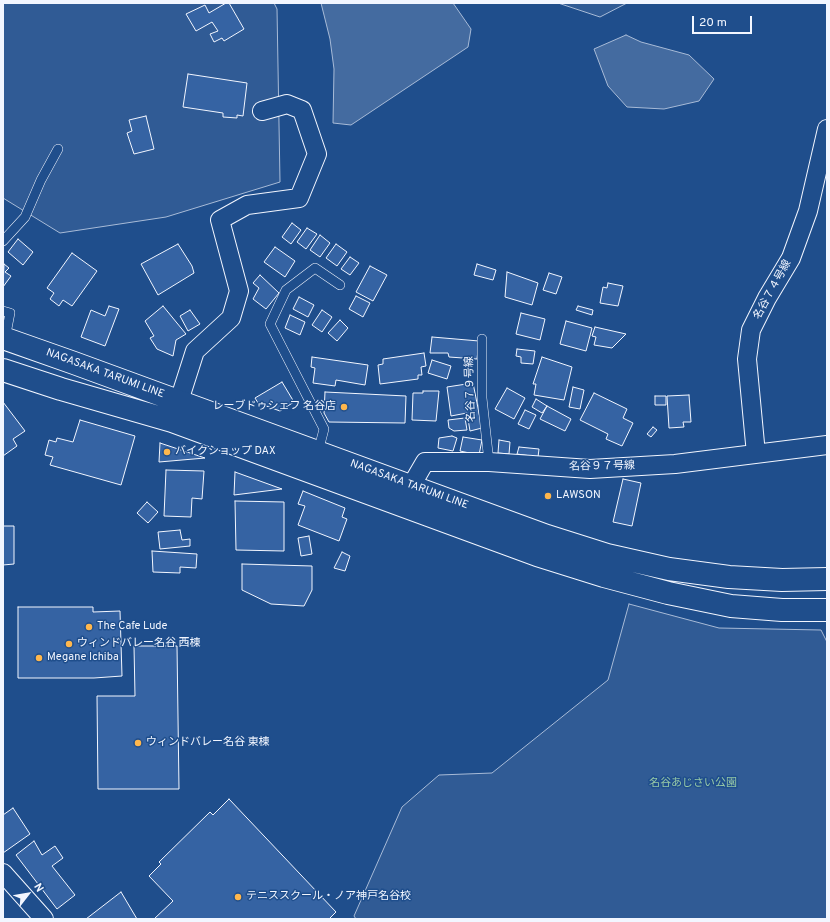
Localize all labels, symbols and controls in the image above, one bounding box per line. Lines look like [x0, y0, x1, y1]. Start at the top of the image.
scale bar [694, 8, 754, 34]
text: 20 m [699, 15, 727, 31]
street label: 名谷７４号線 [751, 258, 795, 322]
street label: NAGASAKA TARUMI LINE [44, 346, 166, 402]
street label: 名谷７９号線 [463, 356, 479, 422]
place label: レーブドゥシェフ 名谷店 [212, 400, 336, 414]
marker: レーブドゥシェフ 名谷店 [339, 402, 349, 412]
place label: バイクショップ DAX [175, 445, 276, 459]
marker: バイクショップ DAX [162, 447, 172, 457]
street label: NAGASAKA TARUMI LINE [348, 457, 470, 513]
street label: 名谷９７号線 [569, 460, 635, 474]
place label: LAWSON [556, 489, 601, 503]
marker: LAWSON [543, 491, 553, 501]
place label: The Cafe Lude [97, 620, 167, 634]
marker: The Cafe Lude [84, 622, 94, 632]
place label: ウィンドバレー名谷 西棟 [77, 637, 201, 651]
marker: ウィンドバレー名谷 西棟 [64, 639, 74, 649]
place label: Megane Ichiba [47, 651, 119, 665]
marker: Megane Ichiba [34, 653, 44, 663]
place label: ウィンドバレー名谷 東棟 [146, 736, 270, 750]
marker: ウィンドバレー名谷 東棟 [133, 738, 143, 748]
park label: 名谷あじさい公園 [649, 777, 737, 791]
north arrow [8, 874, 48, 914]
text: N [30, 881, 46, 895]
place label: テニススクール・ノア神戸名谷校 [246, 890, 411, 904]
marker: テニススクール・ノア神戸名谷校 [233, 892, 243, 902]

